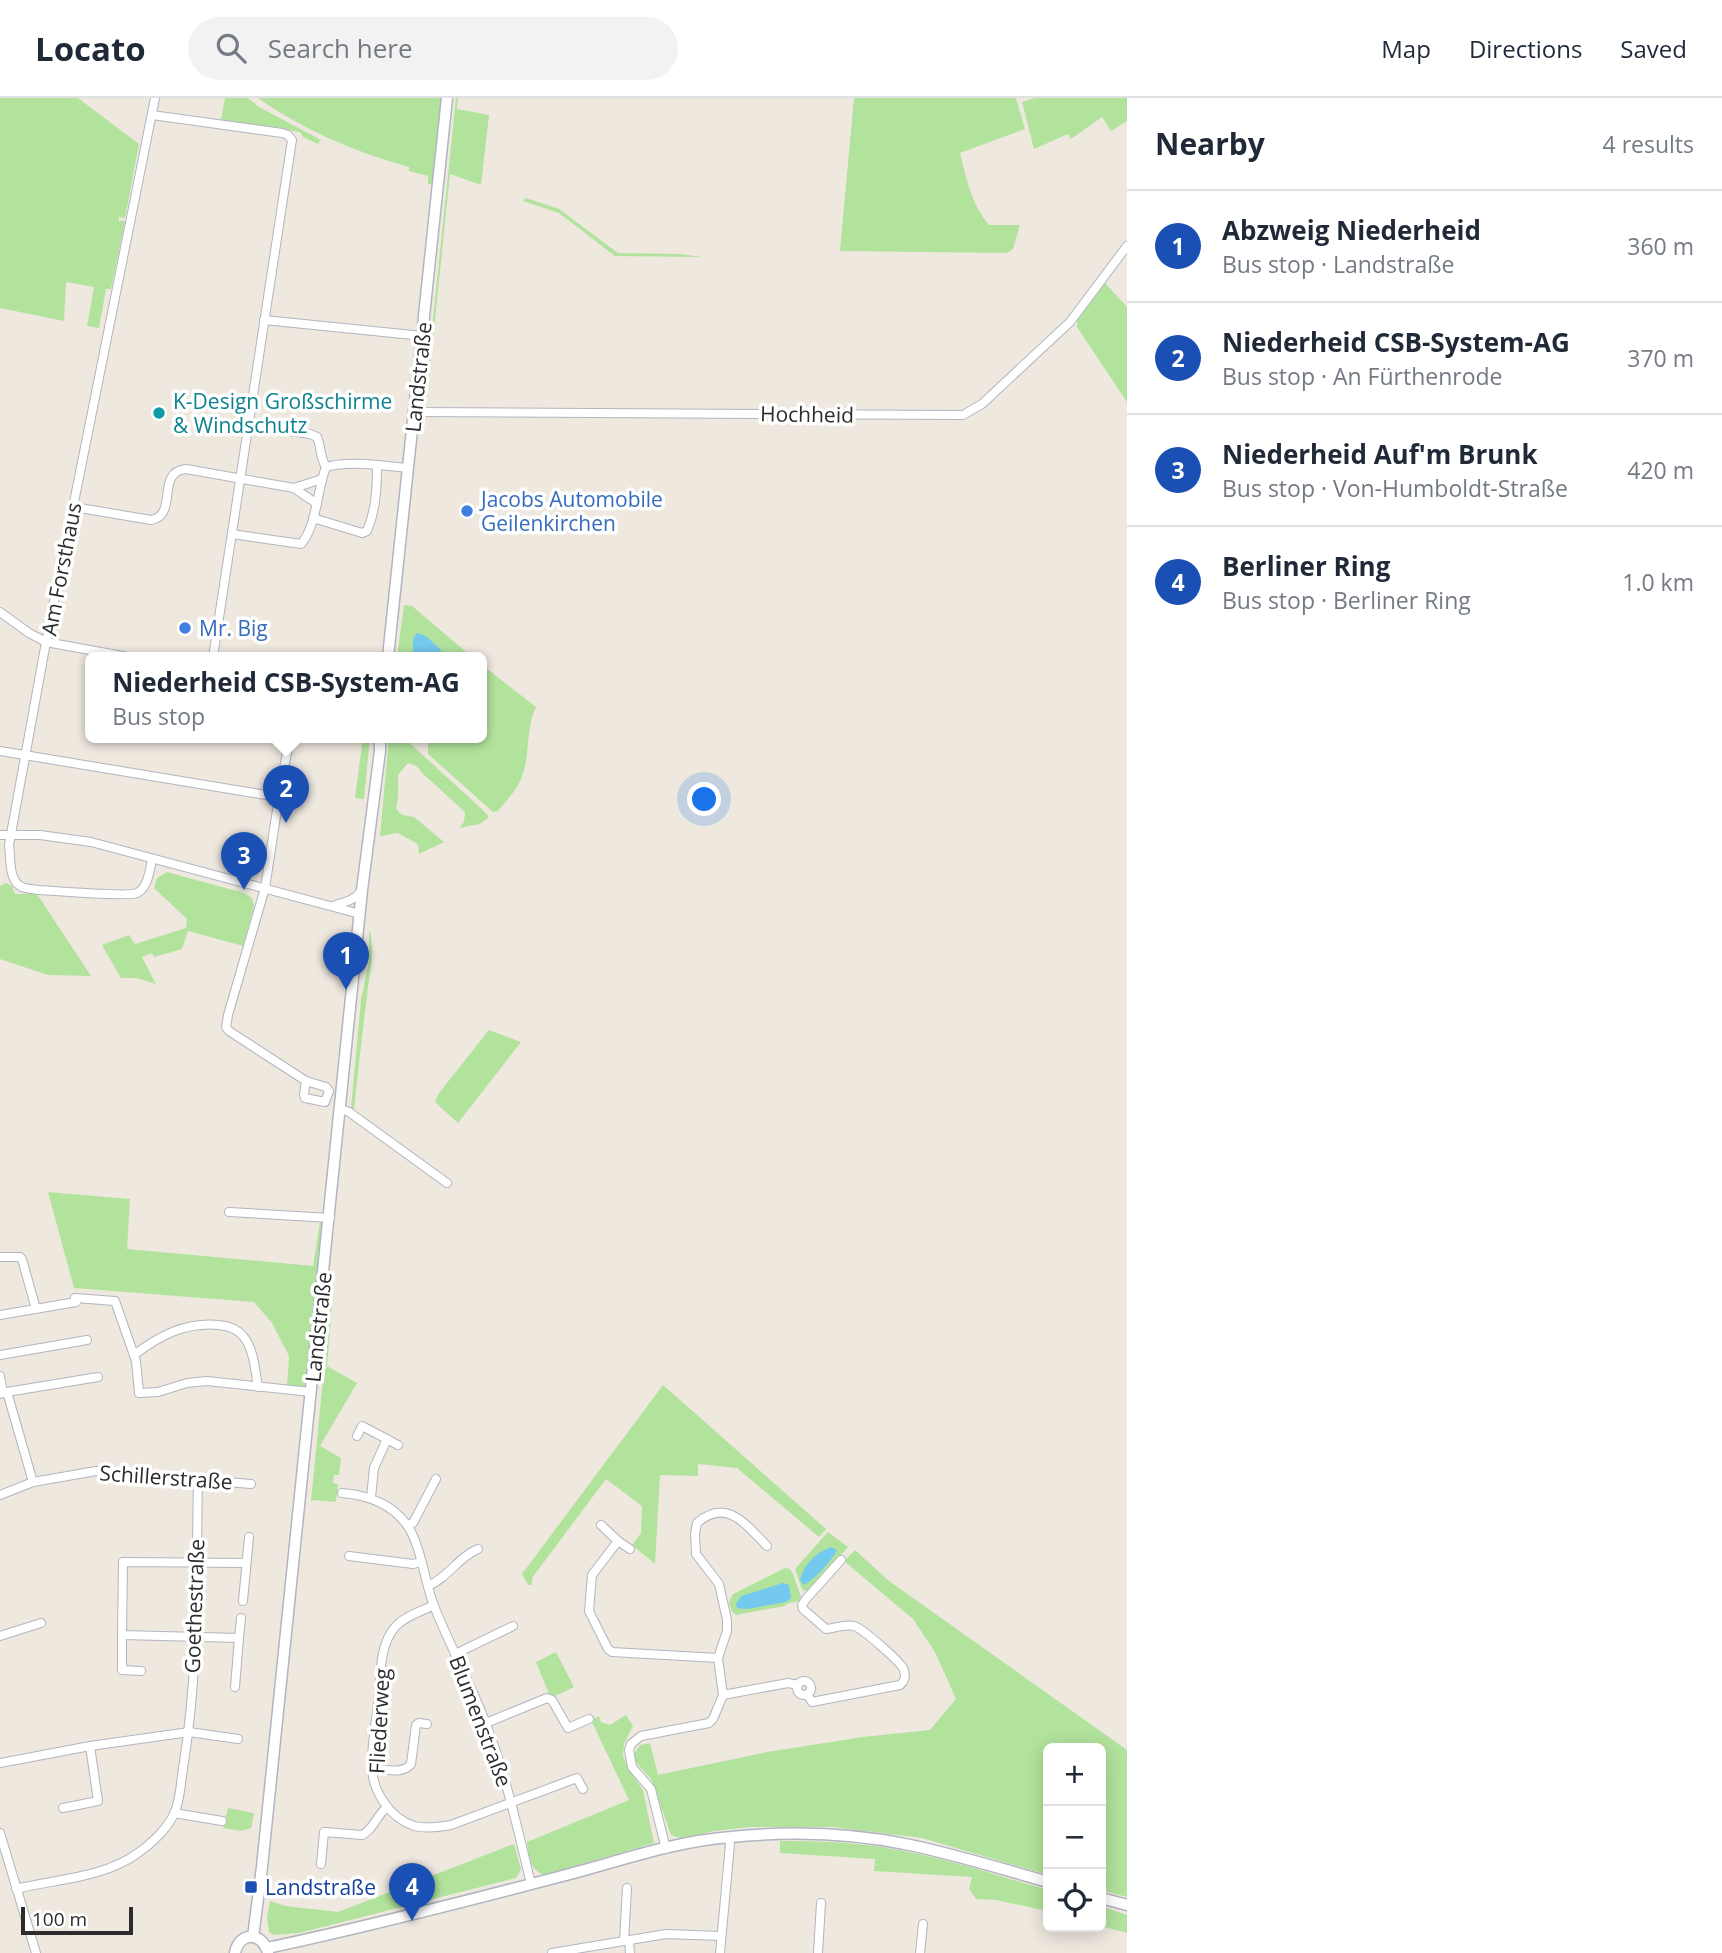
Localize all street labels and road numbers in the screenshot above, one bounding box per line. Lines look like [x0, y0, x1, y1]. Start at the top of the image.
street label: Landstraße [398, 320, 438, 434]
street label: Hochheid [760, 399, 854, 429]
street label: Am Forsthaus [34, 500, 88, 638]
street label: Landstraße [298, 1270, 338, 1384]
street label: Schillerstraße [99, 1458, 233, 1496]
street label: Goethestraße [178, 1538, 210, 1674]
street label: Blumenstraße [443, 1651, 519, 1791]
street label: Fliederweg [362, 1667, 396, 1775]

